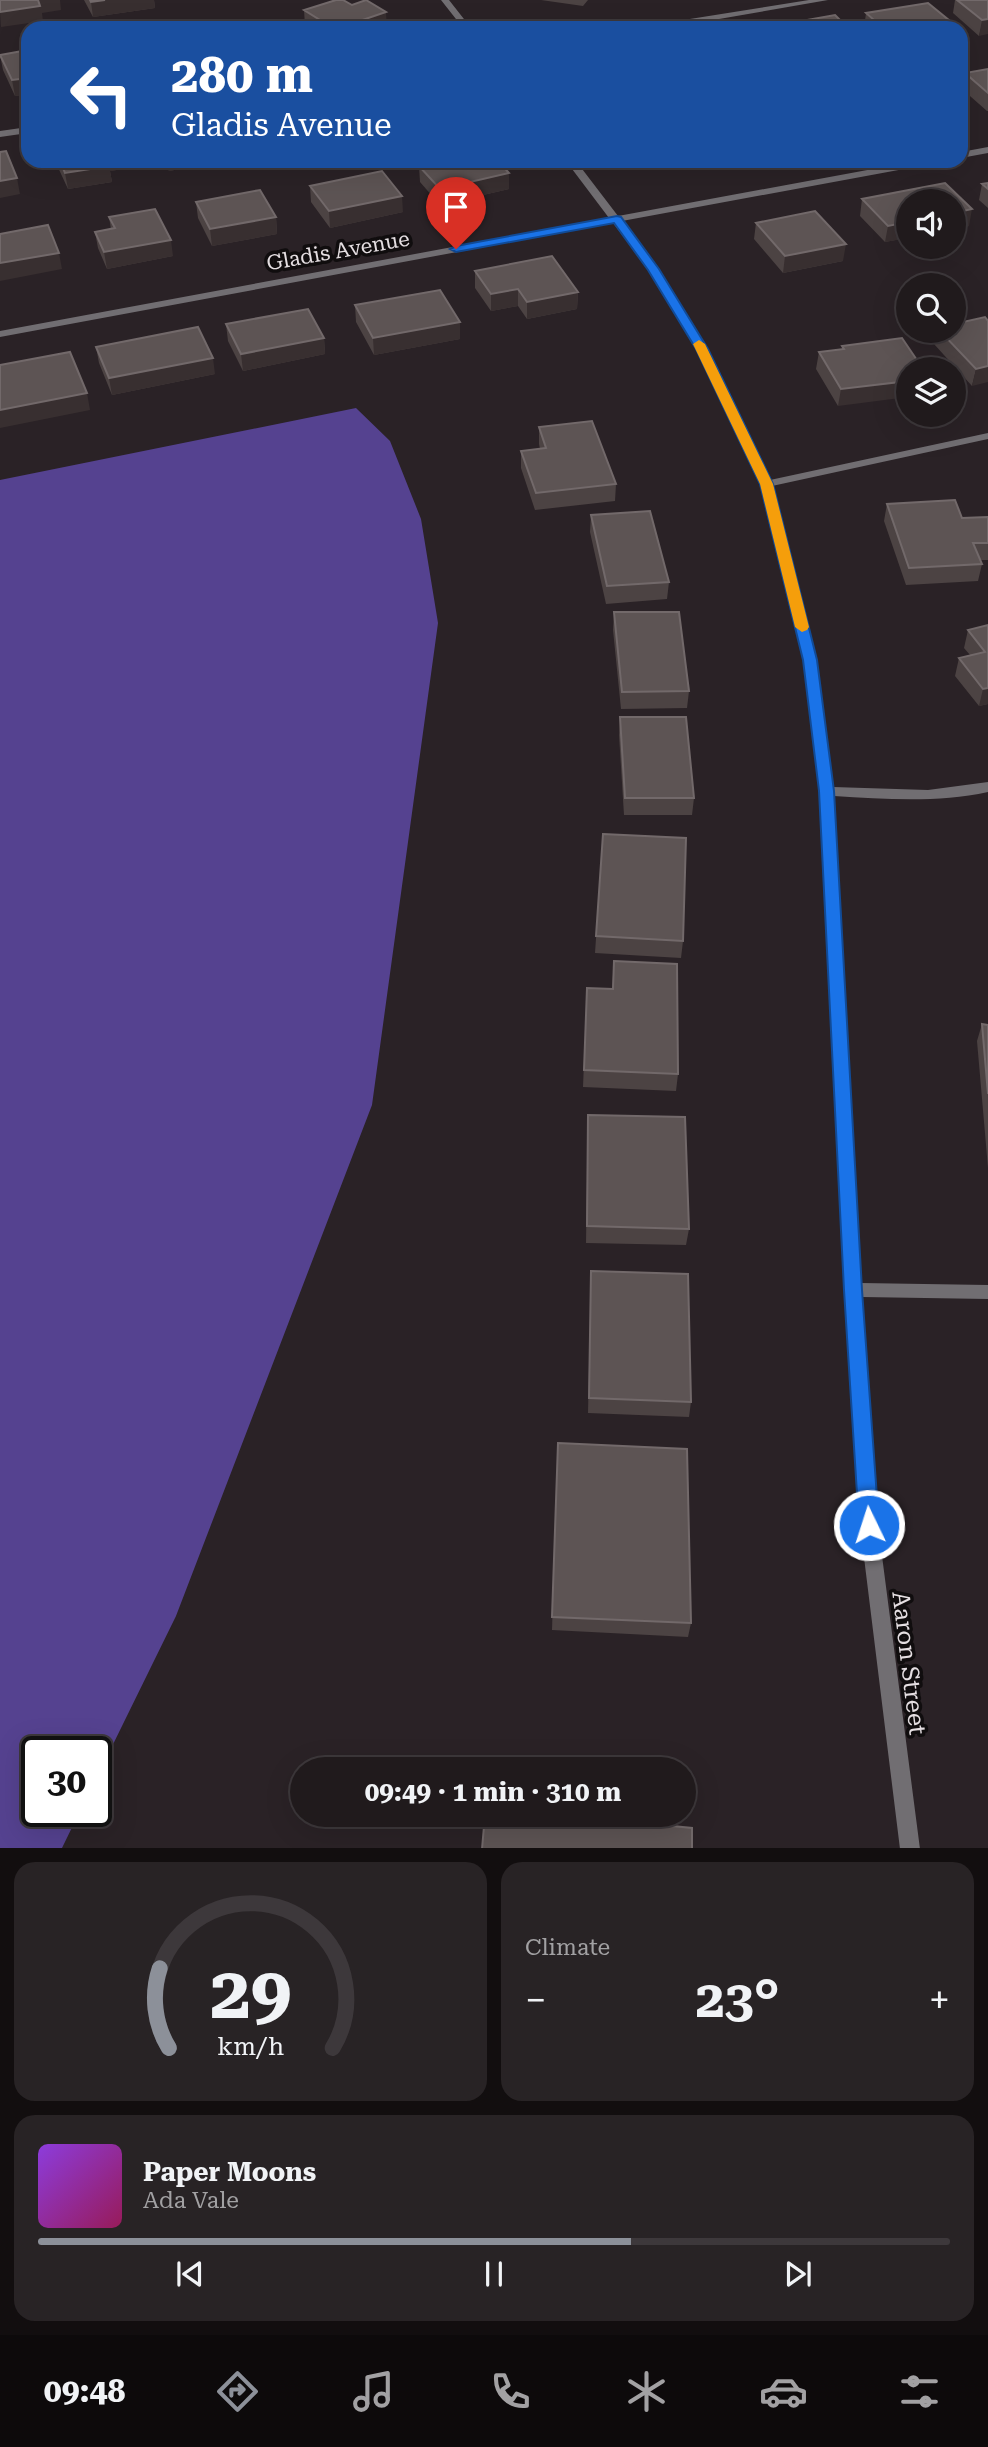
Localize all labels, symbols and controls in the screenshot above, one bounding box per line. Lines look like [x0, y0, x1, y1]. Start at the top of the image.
text: 280 m [171, 47, 313, 104]
icon: left [56, 49, 147, 140]
text: Gladis Avenue [171, 106, 392, 144]
pin [426, 177, 486, 249]
icon: arrive [437, 188, 475, 226]
map controls [896, 189, 966, 427]
button: sound [896, 189, 966, 259]
street label: Gladis Avenue [265, 227, 411, 275]
button: search [896, 273, 966, 343]
button: layers [896, 357, 966, 427]
position arrow [832, 1488, 906, 1562]
street label: Aaron Street [886, 1590, 932, 1736]
speed limit sign: 30 [21, 1736, 112, 1827]
text: 09:49 · 1 min · 310 m [365, 1777, 621, 1807]
text: Climate [525, 1934, 610, 1961]
text: 29 [210, 1951, 291, 2036]
text: 23° [695, 1969, 780, 2030]
text: − [525, 1978, 546, 2022]
text: + [929, 1978, 950, 2022]
text: km/h [217, 2031, 284, 2060]
text: Paper Moons [143, 2157, 316, 2187]
text: Ada Vale [143, 2187, 239, 2214]
icon: previous [171, 2255, 209, 2293]
icon: pause [475, 2255, 513, 2293]
icon: next [779, 2255, 817, 2293]
icon: directions [213, 2367, 262, 2416]
icon: music [349, 2367, 398, 2416]
icon: phone [486, 2367, 535, 2416]
icon: climate [622, 2367, 671, 2416]
icon: car [759, 2367, 808, 2416]
icon: filters [895, 2367, 944, 2416]
text: 09:48 [44, 2372, 125, 2410]

